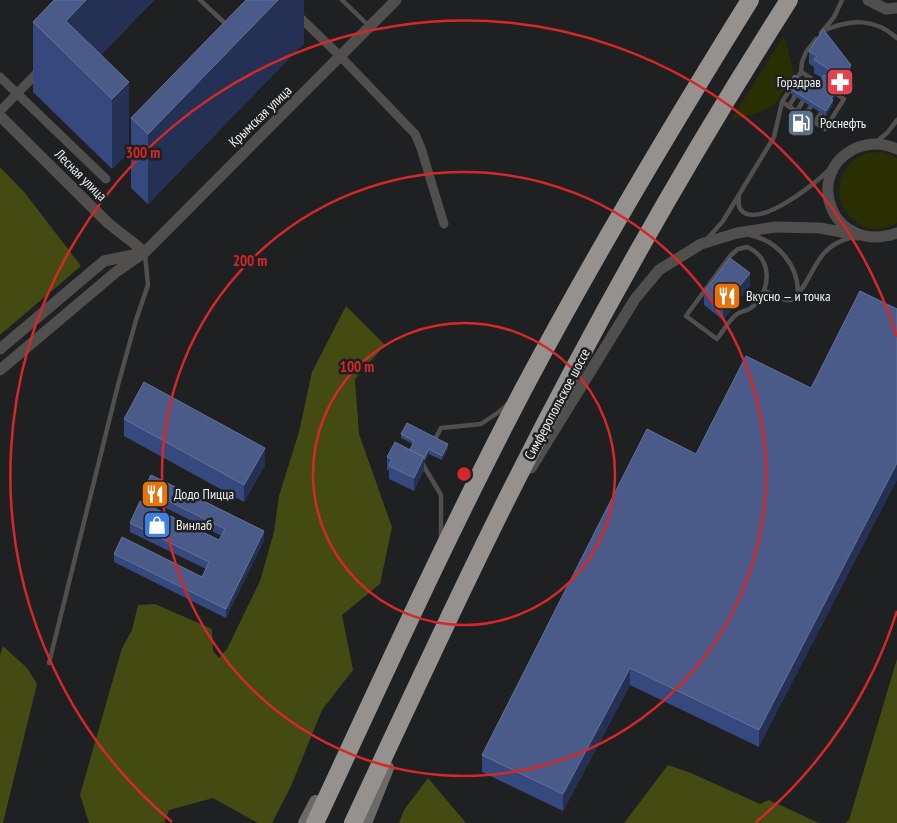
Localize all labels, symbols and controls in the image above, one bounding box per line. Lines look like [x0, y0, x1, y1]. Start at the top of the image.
pharmacy icon: Горздрав [825, 67, 855, 97]
place label: Горздрав [777, 73, 821, 91]
street label: Крымская улица [225, 81, 295, 151]
fuel station icon: Роснефть [786, 108, 816, 138]
place label: Роснефть [820, 114, 866, 132]
text: 300 m [126, 143, 160, 162]
street label: Лесная улица [50, 144, 111, 205]
text: 200 m [233, 251, 267, 270]
restaurant icon: Вкусно — и точка [712, 281, 742, 311]
place label: Вкусно — и точка [746, 287, 831, 305]
street label: Симферопольское шоссе [520, 345, 594, 463]
text: 100 m [340, 357, 374, 376]
centre of rings [455, 465, 473, 483]
restaurant icon: Додо Пицца [140, 479, 170, 509]
place label: Додо Пицца [174, 485, 234, 503]
shop icon: Винлаб [142, 510, 172, 540]
place label: Винлаб [176, 516, 212, 534]

